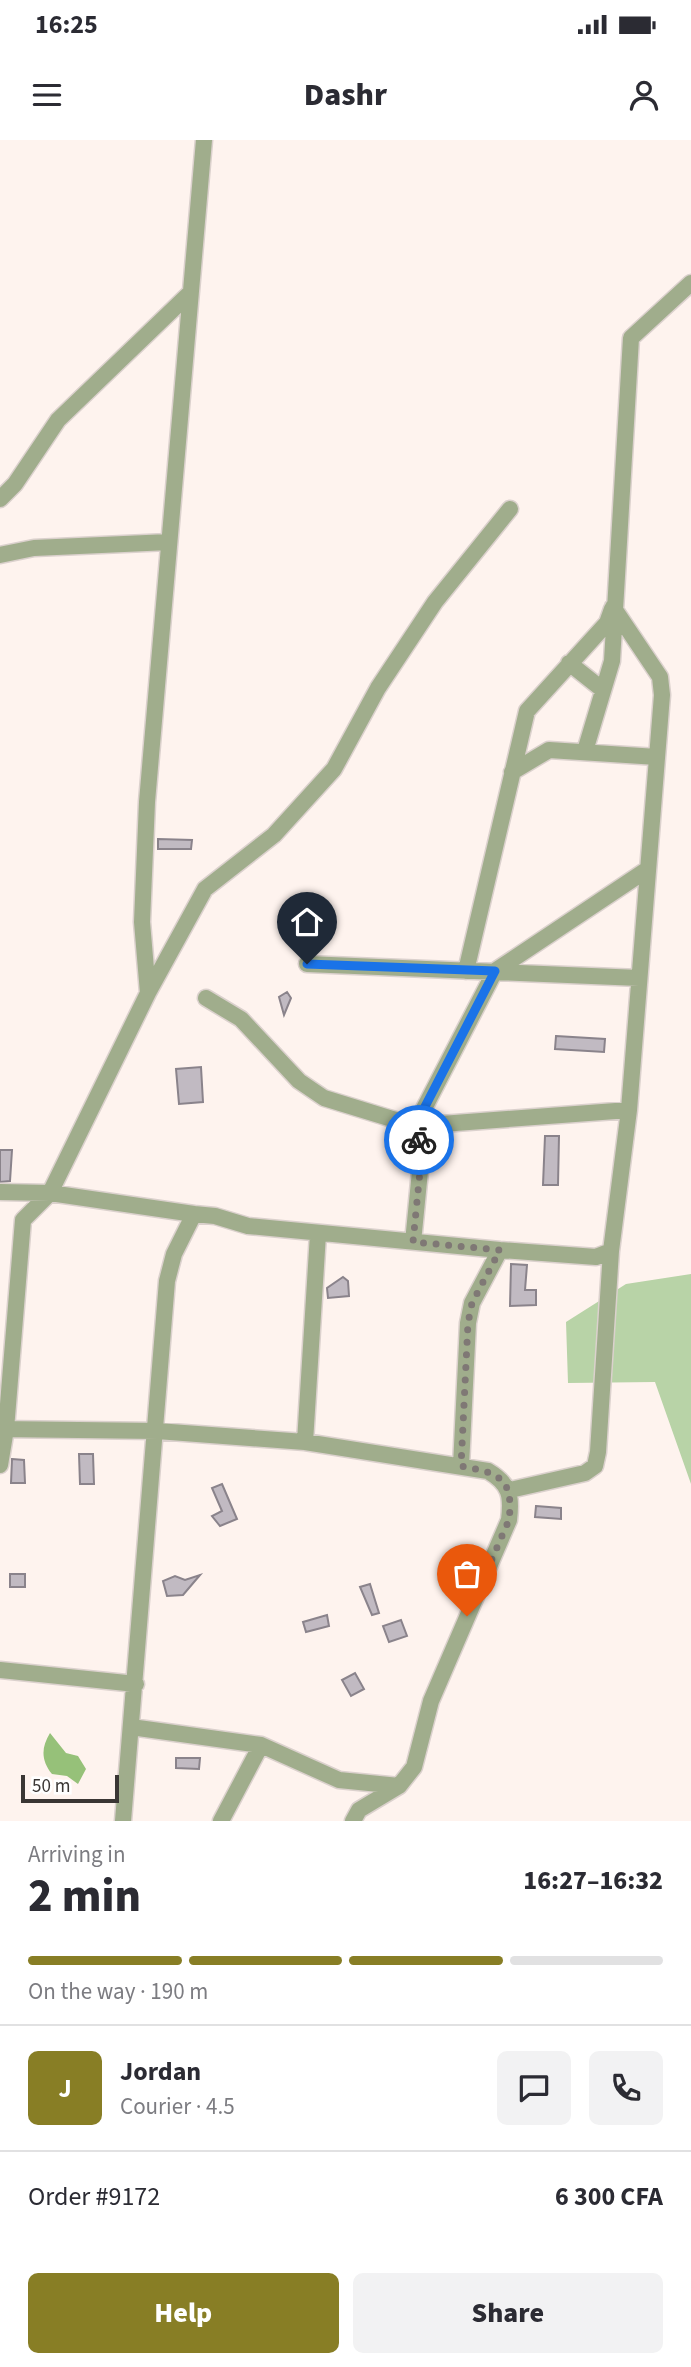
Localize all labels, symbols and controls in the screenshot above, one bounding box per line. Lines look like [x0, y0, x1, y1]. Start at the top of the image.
text: 16:25 [35, 6, 98, 43]
text: Dashr [304, 72, 387, 118]
icon: menu [28, 76, 66, 114]
icon: person [625, 76, 663, 114]
pin [277, 892, 337, 964]
icon: home [288, 903, 326, 941]
courier [384, 1105, 454, 1175]
icon: bike [400, 1121, 438, 1159]
pin [437, 1544, 497, 1616]
icon: bag [448, 1555, 486, 1593]
scale bar [21, 1772, 119, 1804]
text: 50 m [32, 1773, 70, 1800]
text: Arriving in [28, 1838, 126, 1871]
text: 16:27–16:32 [523, 1862, 663, 1899]
text: 2 min [28, 1864, 141, 1929]
text: On the way · 190 m [28, 1975, 208, 2008]
button: chat [497, 2051, 571, 2125]
button: phone [589, 2051, 663, 2125]
text: Jordan [120, 2053, 201, 2090]
text: J [58, 2070, 72, 2107]
text: Courier · 4.5 [120, 2090, 235, 2123]
text: Order #9172 [28, 2178, 160, 2215]
text: 6 300 CFA [555, 2178, 663, 2215]
button: Help [28, 2273, 339, 2353]
button: Share [353, 2273, 663, 2353]

